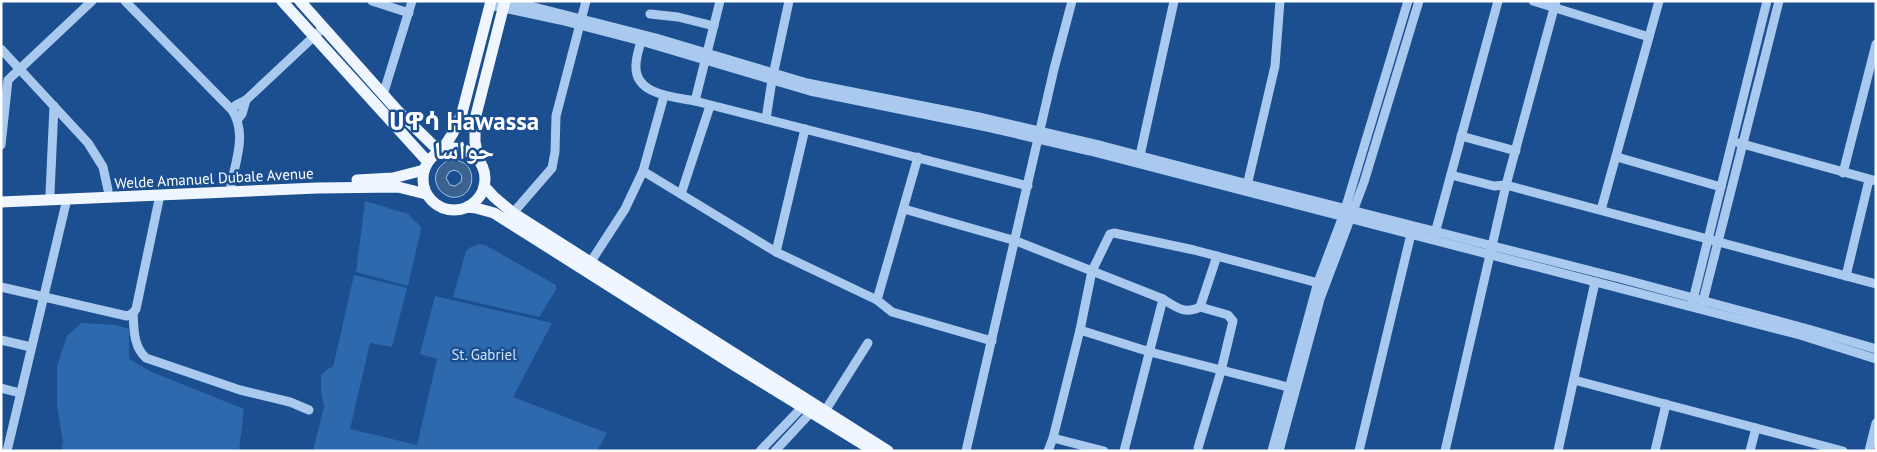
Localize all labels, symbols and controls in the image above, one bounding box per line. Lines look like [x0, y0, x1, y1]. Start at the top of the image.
district label: ሀዋሳ Hawassa حواسا [389, 105, 539, 166]
street label: Welde Amanuel Dubale Avenue [114, 163, 314, 193]
park label: St. Gabriel [451, 345, 517, 364]

